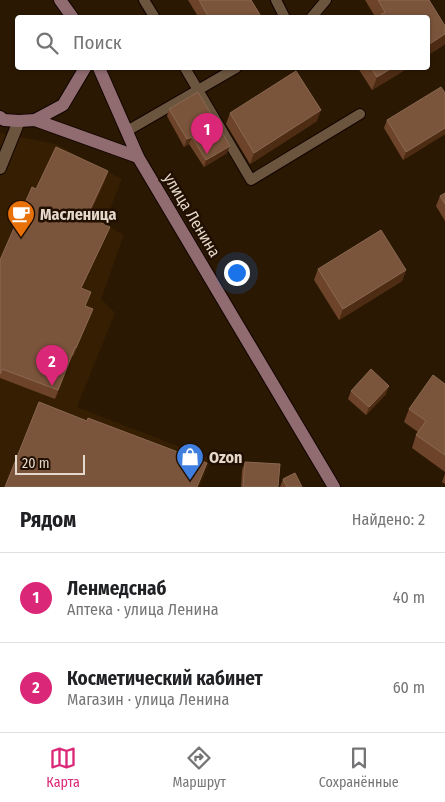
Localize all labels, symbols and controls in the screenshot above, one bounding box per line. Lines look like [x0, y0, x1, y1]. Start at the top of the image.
search box [15, 15, 430, 70]
icon: search [33, 29, 61, 57]
text: Поиск [73, 31, 122, 54]
pin: 1 [191, 113, 223, 154]
street label: улица Ленина [159, 170, 225, 261]
cafe icon: Масленица [6, 199, 36, 238]
place label: Масленица [40, 205, 117, 224]
your location [224, 260, 250, 286]
pin: 2 [36, 345, 68, 386]
shop icon: Ozon [175, 442, 205, 481]
place label: Ozon [209, 448, 242, 467]
scale bar [15, 452, 85, 475]
text: 20 m [22, 455, 50, 472]
text: Рядом [20, 507, 76, 533]
text: Найдено: 2 [352, 510, 425, 529]
text: Ленмедснаб [67, 577, 166, 600]
text: 1 [33, 588, 39, 607]
text: 40 m [393, 588, 425, 607]
text: Аптека · улица Ленина [67, 600, 219, 619]
text: Косметический кабинет [67, 667, 263, 690]
text: 2 [32, 678, 40, 697]
text: 60 m [393, 678, 425, 697]
text: Магазин · улица Ленина [67, 690, 229, 709]
tab: Карта [46, 744, 80, 791]
tab: Маршрут [172, 744, 226, 791]
tab: Сохранённые [319, 744, 399, 791]

